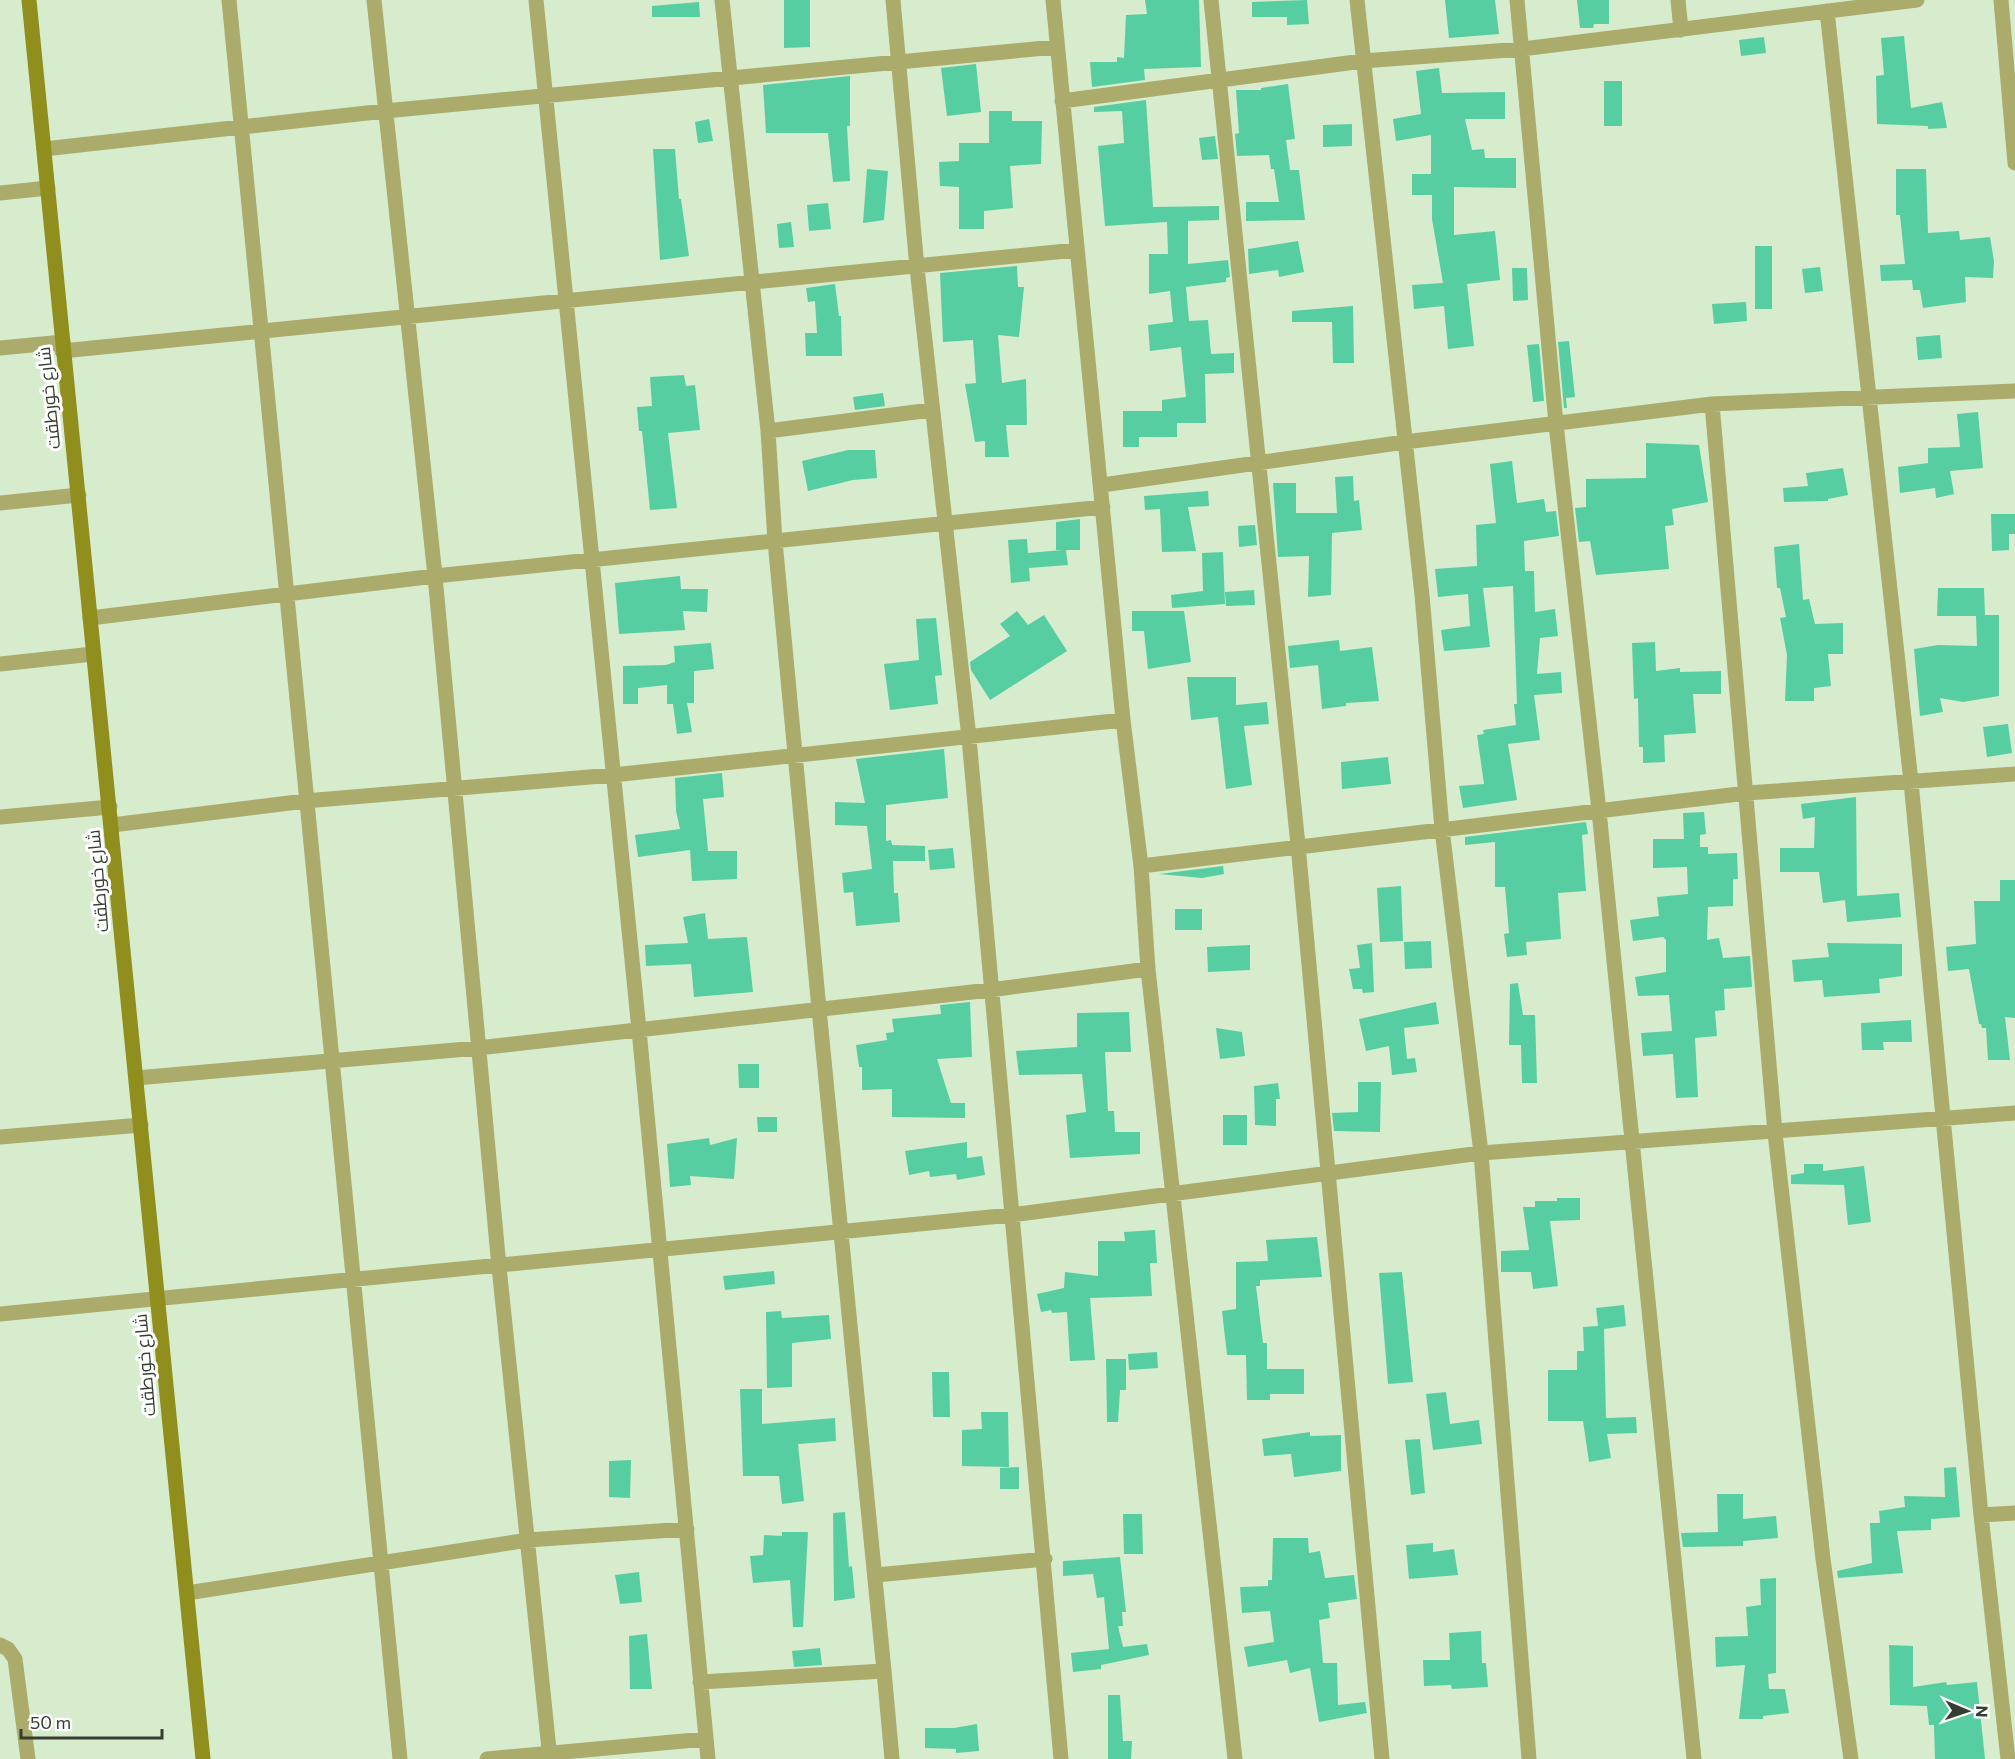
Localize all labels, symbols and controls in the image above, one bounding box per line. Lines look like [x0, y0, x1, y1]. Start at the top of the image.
street label: شارع خورطقت [32, 346, 66, 450]
street label: شارع خورطقت [82, 829, 114, 933]
street label: شارع خورطقت [129, 1313, 161, 1417]
north arrow [1937, 1681, 1997, 1741]
scale bar [21, 1702, 162, 1740]
text: N [1973, 1705, 1992, 1718]
text: 50 m [30, 1711, 71, 1733]

